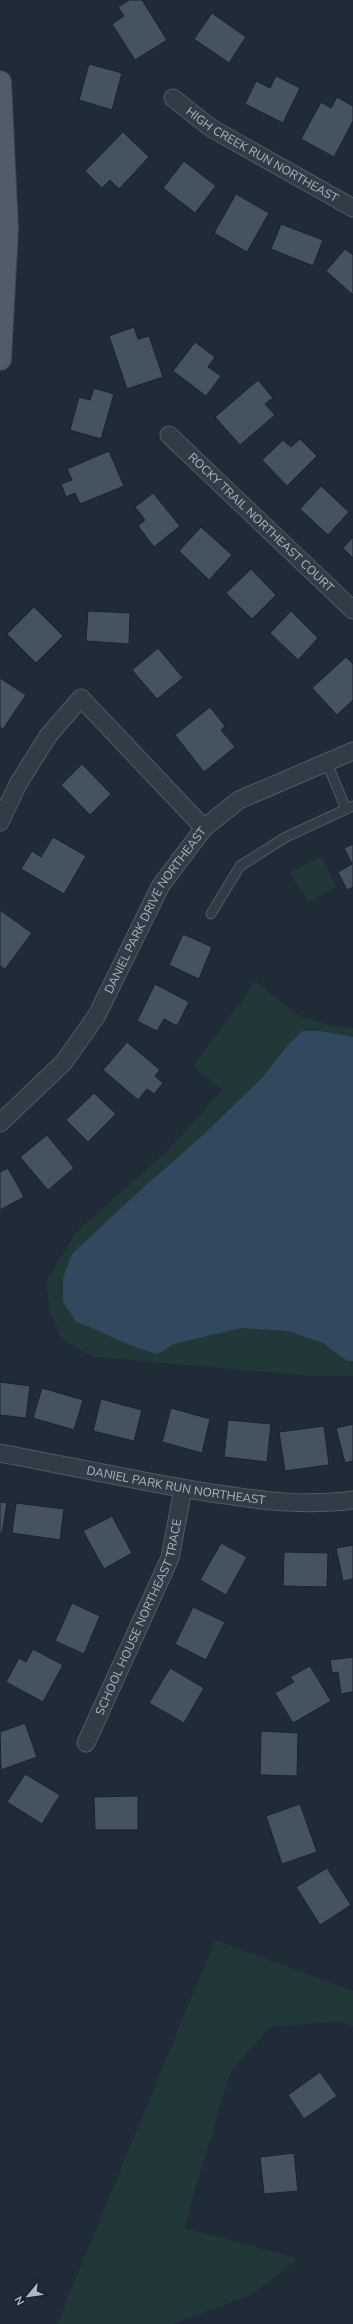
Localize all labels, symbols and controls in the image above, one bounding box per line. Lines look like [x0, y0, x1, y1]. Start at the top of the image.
street label: HIGH CREEK RUN NORTHEAST [183, 103, 342, 207]
street label: ROCKY TRAIL NORTHEAST COURT [185, 449, 338, 596]
street label: DANIEL PARK DRIVE NORTHEAST [101, 823, 210, 996]
street label: DANIEL PARK RUN NORTHEAST [85, 1462, 267, 1508]
street label: SCHOOL HOUSE NORTHEAST TRACE [92, 1518, 185, 1718]
north arrow [8, 2276, 48, 2316]
text: N [11, 2293, 28, 2308]

